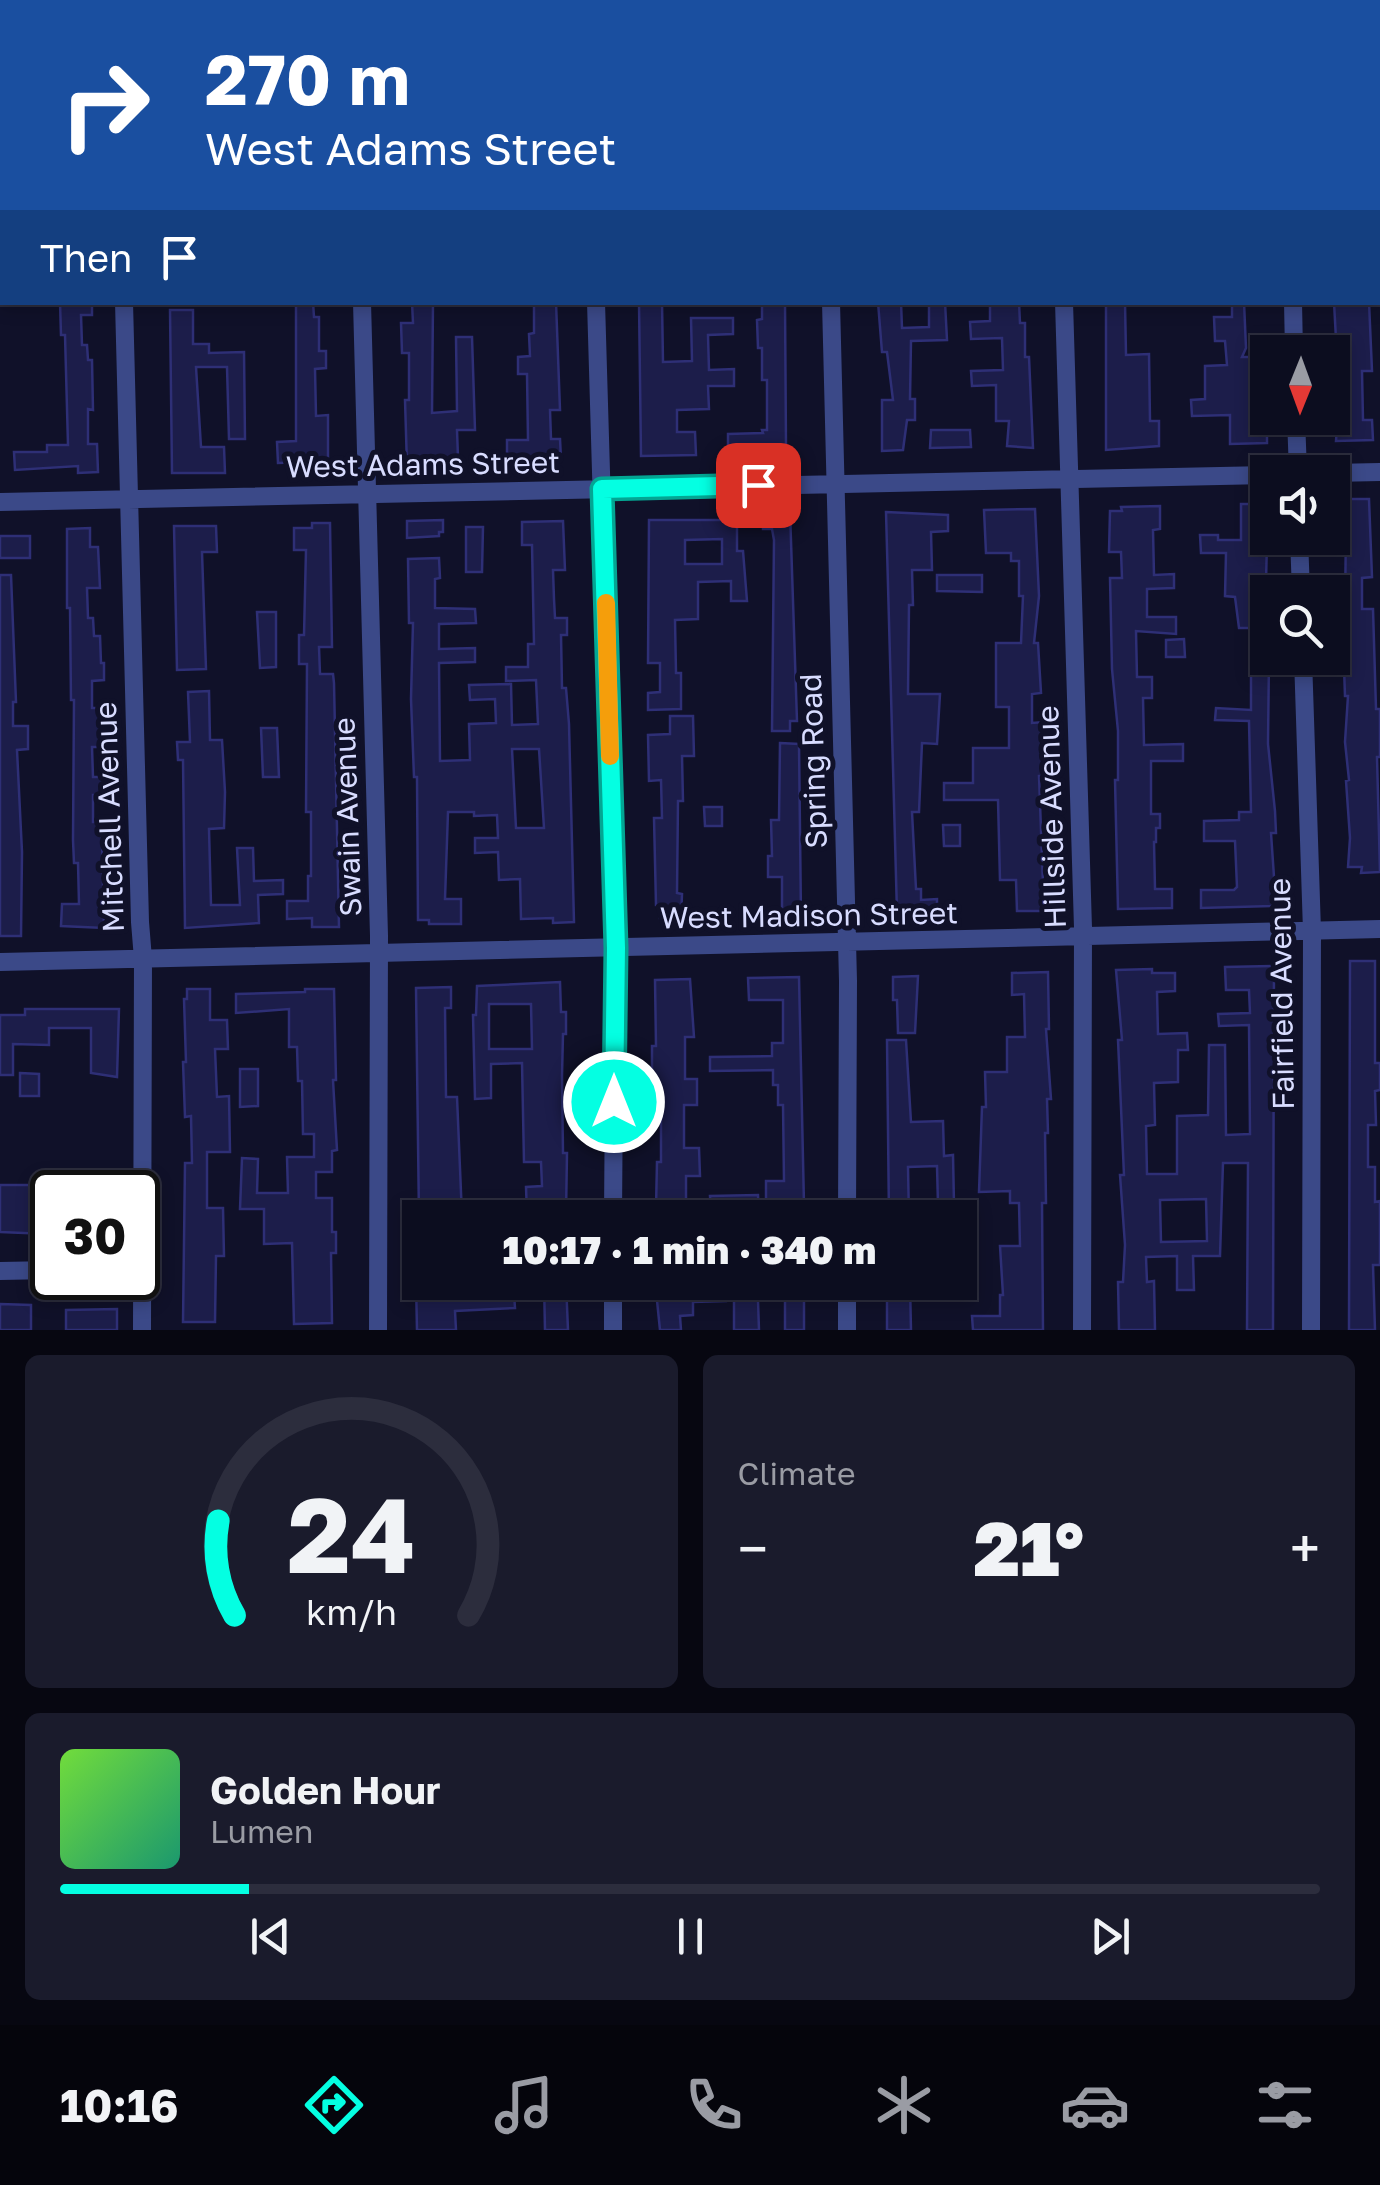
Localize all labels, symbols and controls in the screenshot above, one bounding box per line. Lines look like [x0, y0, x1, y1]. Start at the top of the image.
text: 270 m [205, 36, 410, 120]
icon: right [40, 40, 170, 170]
text: West Adams Street [205, 121, 617, 175]
icon: arrive [152, 230, 207, 285]
text: Then [40, 235, 132, 280]
north arrow [1250, 335, 1350, 435]
map controls [1250, 335, 1350, 675]
pin [716, 443, 801, 528]
street label: West Adams Street [286, 444, 560, 484]
button: sound [1250, 455, 1350, 555]
icon: arrive [731, 458, 786, 513]
button: search [1250, 575, 1350, 675]
street label: Spring Road [792, 673, 834, 849]
street label: Mitchell Avenue [87, 701, 131, 933]
street label: Hillside Avenue [1029, 705, 1073, 929]
street label: Swain Avenue [326, 717, 368, 917]
street label: Fairfield Avenue [1261, 878, 1301, 1110]
street label: West Madison Street [660, 894, 958, 936]
position arrow [562, 1050, 666, 1154]
speed limit sign: 30 [30, 1170, 160, 1300]
text: 10:17 · 1 min · 340 m [503, 1227, 876, 1272]
text: Climate [738, 1454, 856, 1492]
text: 24 [287, 1471, 415, 1596]
text: 21° [974, 1502, 1084, 1593]
text: − [738, 1515, 768, 1581]
text: + [1290, 1515, 1320, 1581]
text: km/h [306, 1590, 397, 1633]
text: Golden Hour [210, 1767, 441, 1812]
text: Lumen [210, 1812, 314, 1850]
icon: previous [243, 1909, 298, 1964]
icon: pause [663, 1909, 718, 1964]
icon: next [1083, 1909, 1138, 1964]
icon: directions [299, 2070, 369, 2140]
icon: music [489, 2070, 559, 2140]
icon: phone [679, 2070, 749, 2140]
icon: climate [869, 2070, 939, 2140]
icon: car [1060, 2070, 1130, 2140]
icon: filters [1250, 2070, 1320, 2140]
text: 10:16 [60, 2078, 179, 2132]

